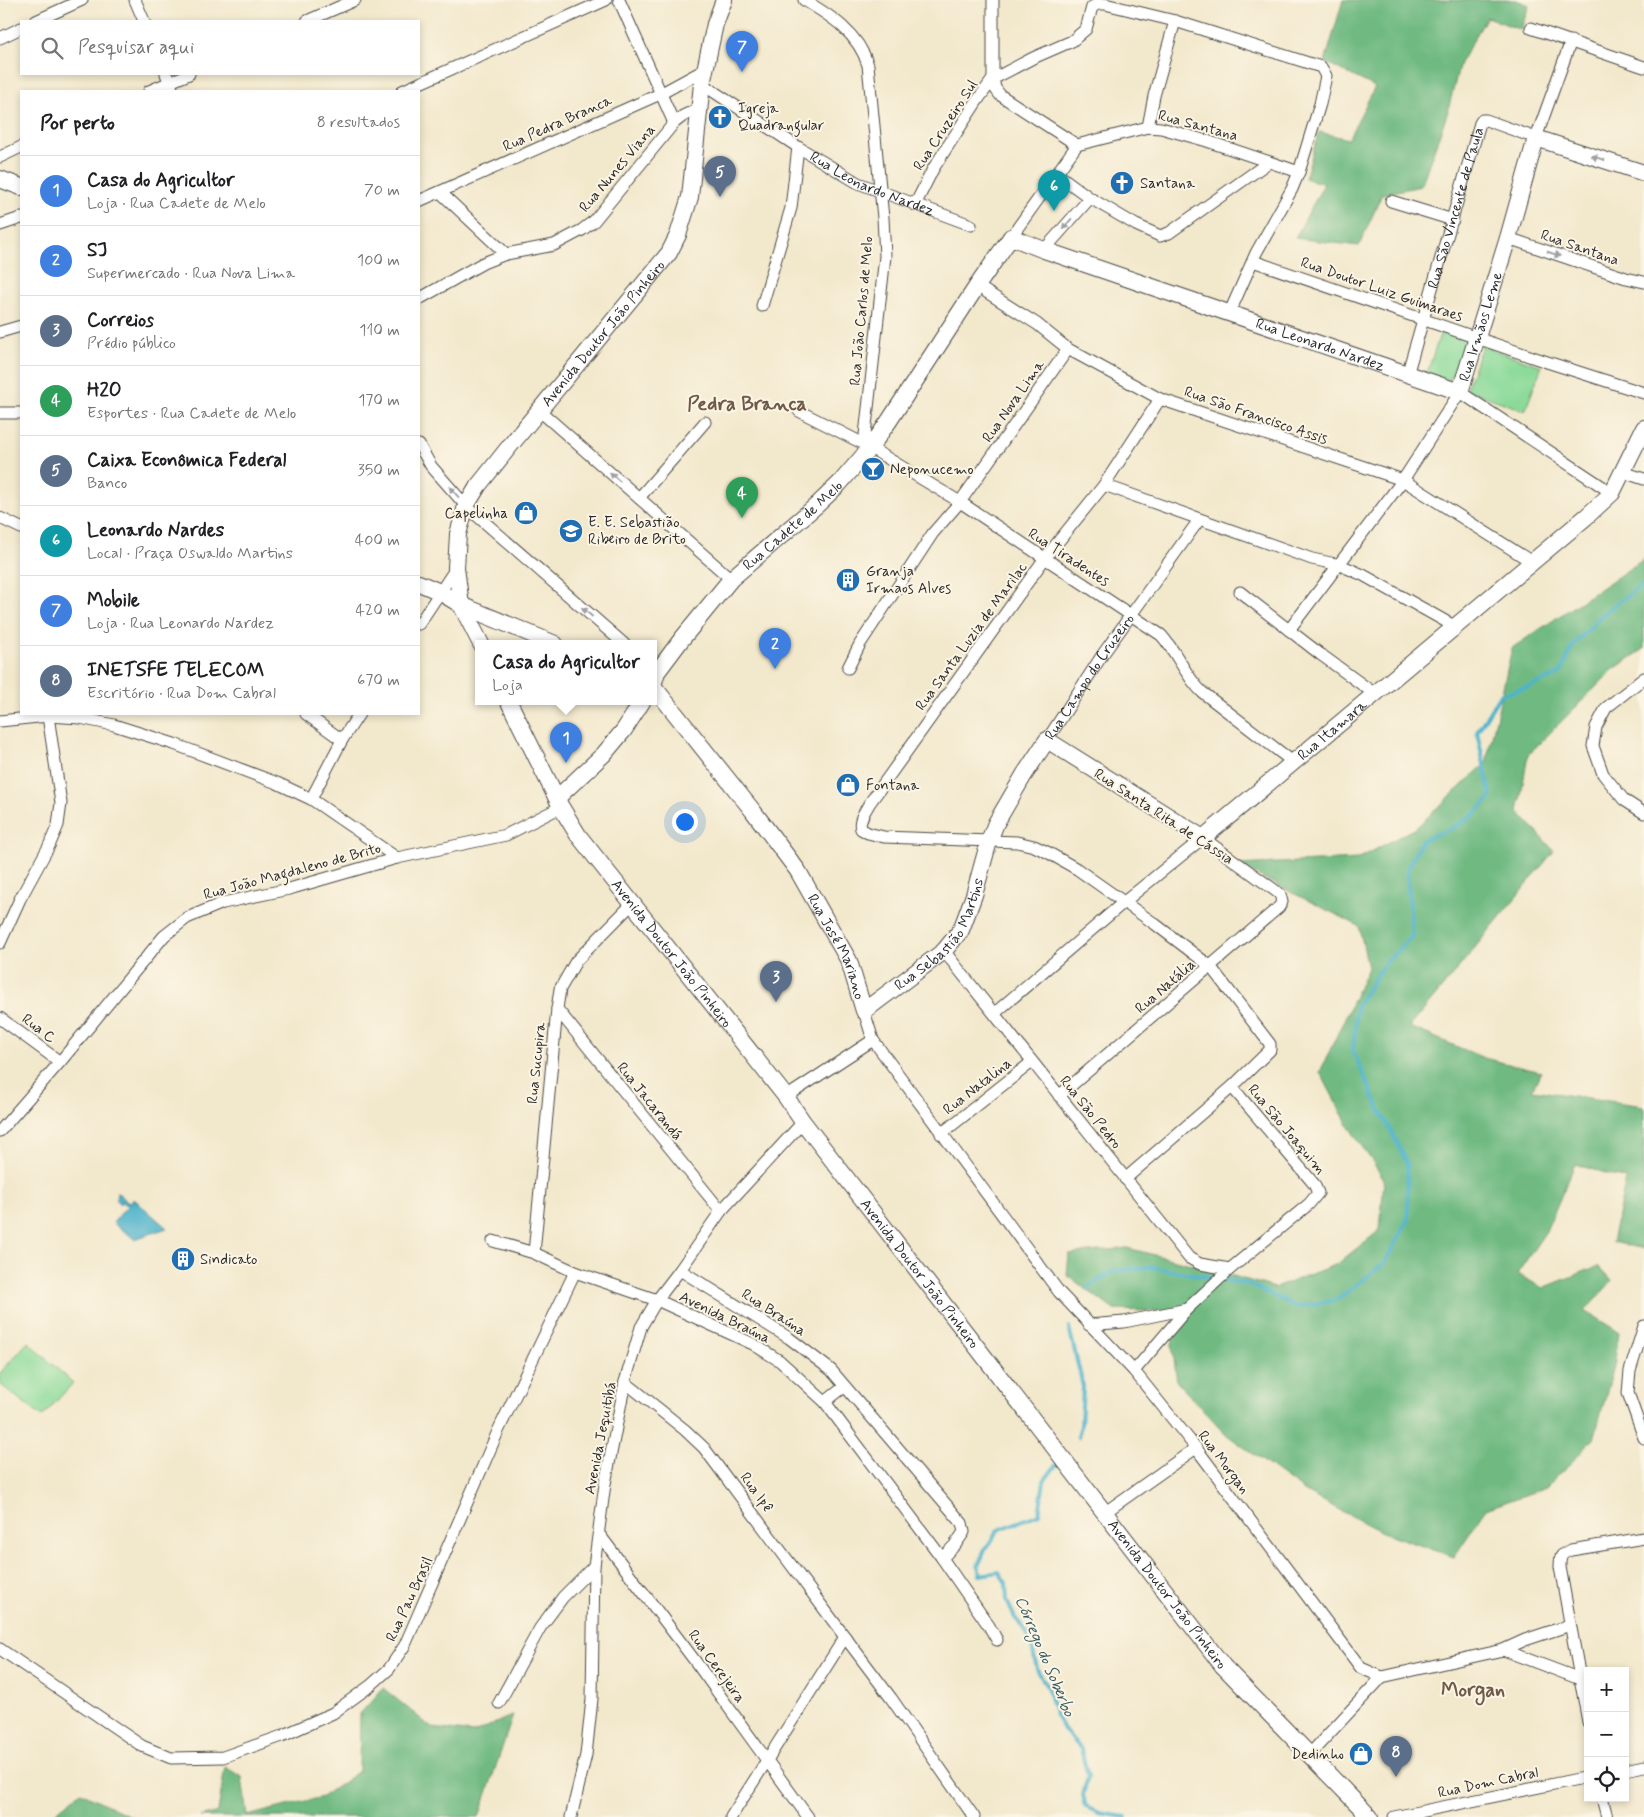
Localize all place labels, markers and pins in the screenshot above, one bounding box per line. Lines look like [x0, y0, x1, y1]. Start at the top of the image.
pin: 7 [726, 31, 758, 72]
place label: Igreja Quadrangular [738, 99, 824, 137]
church icon: Igreja Quadrangular [707, 104, 733, 130]
pin: 5 [704, 156, 736, 197]
pin: 6 [1038, 170, 1070, 211]
church icon: Santana [1109, 170, 1135, 196]
place label: Santana [1140, 174, 1196, 194]
bar icon: Neponucemo [860, 456, 886, 482]
place label: Neponucemo [890, 460, 974, 480]
pin: 4 [726, 477, 758, 518]
shop icon: Capelinha [513, 500, 539, 526]
place label: Capelinha [444, 504, 508, 524]
place label: E. E. Sebastião Ribeiro de Brito [588, 513, 686, 550]
school or university icon: E. E. Sebastião Ribeiro de Brito [558, 518, 584, 544]
place label: Granja Irmaos Alves [866, 562, 951, 599]
building icon: Granja Irmaos Alves [835, 567, 861, 593]
pin: 2 [759, 628, 791, 669]
pin: 1 [550, 722, 582, 763]
shop icon: Fontana [835, 772, 861, 798]
place label: Fontana [866, 776, 920, 796]
pin: 3 [760, 961, 792, 1002]
building icon: Sindicato [170, 1246, 196, 1272]
place label: Sindicato [200, 1250, 257, 1270]
pin: 8 [1380, 1736, 1412, 1777]
shop icon: Dedinho [1348, 1741, 1374, 1767]
place label: Dedinho [1291, 1745, 1344, 1765]

